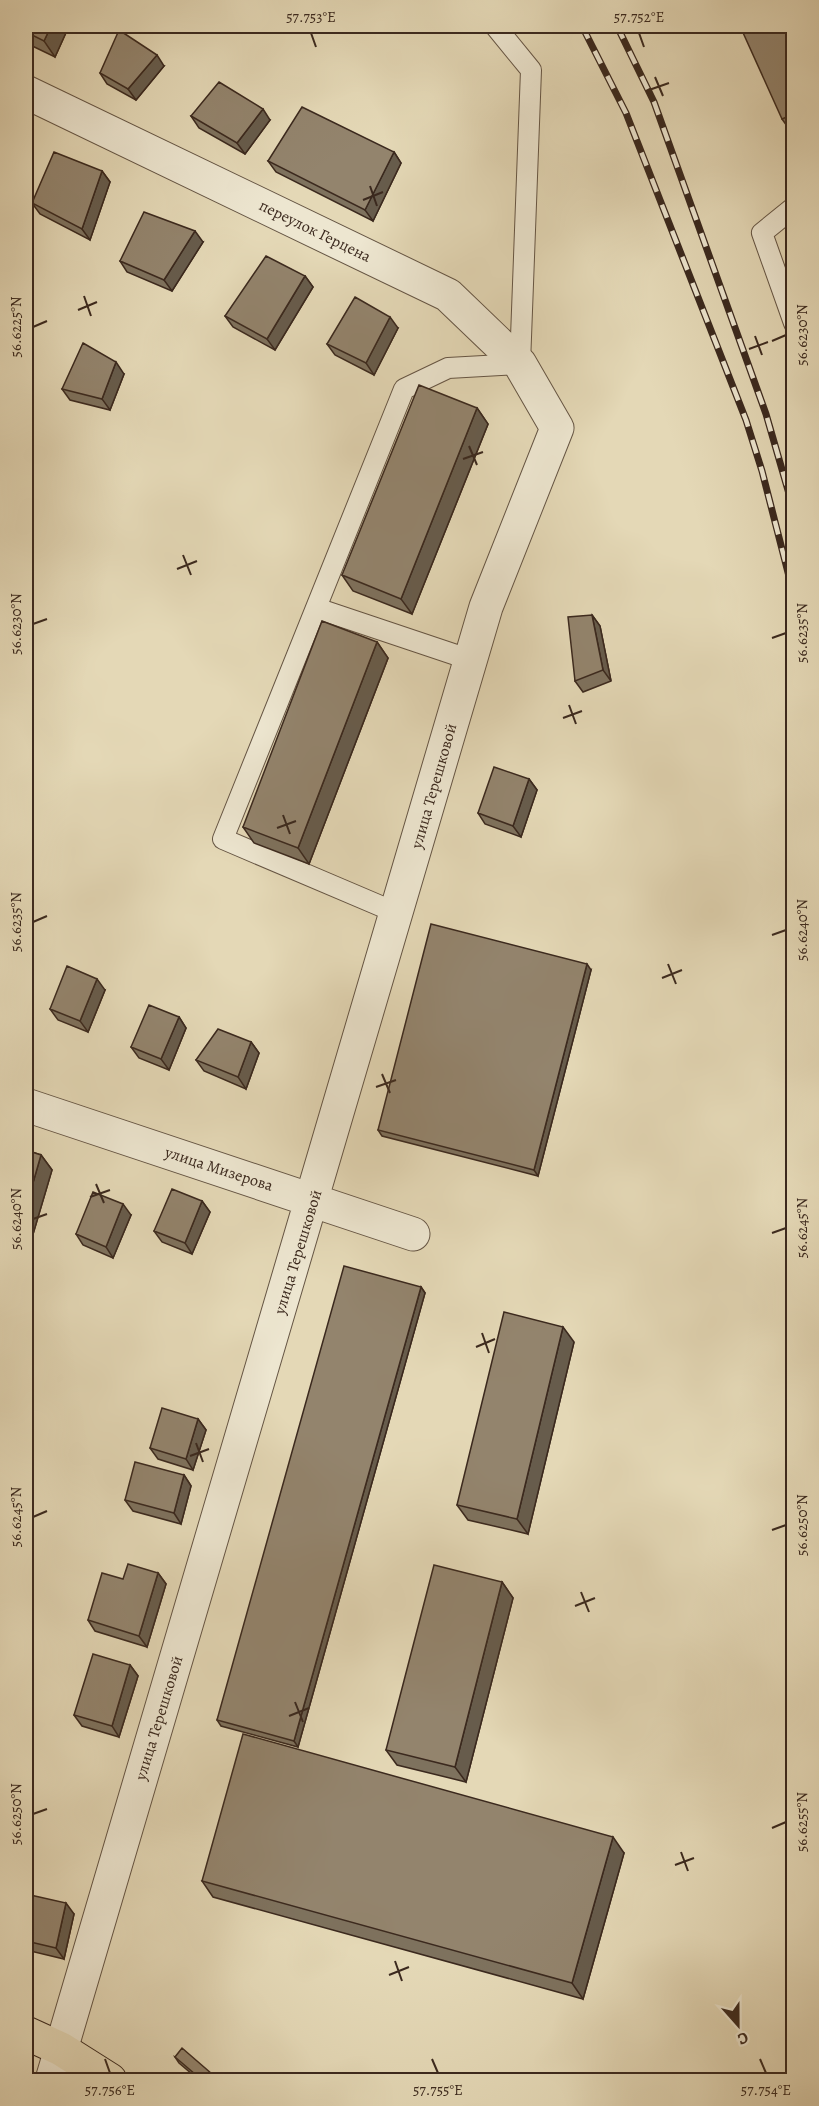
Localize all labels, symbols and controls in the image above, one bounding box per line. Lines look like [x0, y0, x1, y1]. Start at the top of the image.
text: 57.753°E [286, 7, 336, 27]
text: 57.752°E [614, 7, 664, 27]
street label: переулок Герцена [255, 194, 375, 268]
text: 56.6225°N [6, 296, 26, 357]
text: 56.6230°N [792, 304, 812, 366]
text: 56.6230°N [6, 593, 26, 655]
text: 56.6235°N [792, 603, 812, 663]
street label: улица Терешковой [405, 721, 462, 852]
text: 56.6235°N [6, 892, 26, 952]
text: 56.6240°N [792, 899, 812, 961]
street label: улица Мизерова [161, 1141, 276, 1197]
street label: улица Терешковой [268, 1187, 327, 1318]
text: 56.6240°N [6, 1188, 26, 1250]
text: 56.6245°N [792, 1198, 812, 1258]
text: 56.6245°N [6, 1487, 26, 1547]
text: 56.6250°N [792, 1494, 812, 1556]
street label: улица Терешковой [129, 1653, 188, 1784]
text: 56.6250°N [6, 1783, 26, 1845]
text: 56.6255°N [792, 1792, 812, 1852]
north arrow [708, 1995, 768, 2055]
text: С [734, 2026, 752, 2050]
text: 57.756°E [85, 2080, 135, 2100]
text: 57.755°E [413, 2080, 463, 2100]
text: 57.754°E [741, 2080, 791, 2100]

